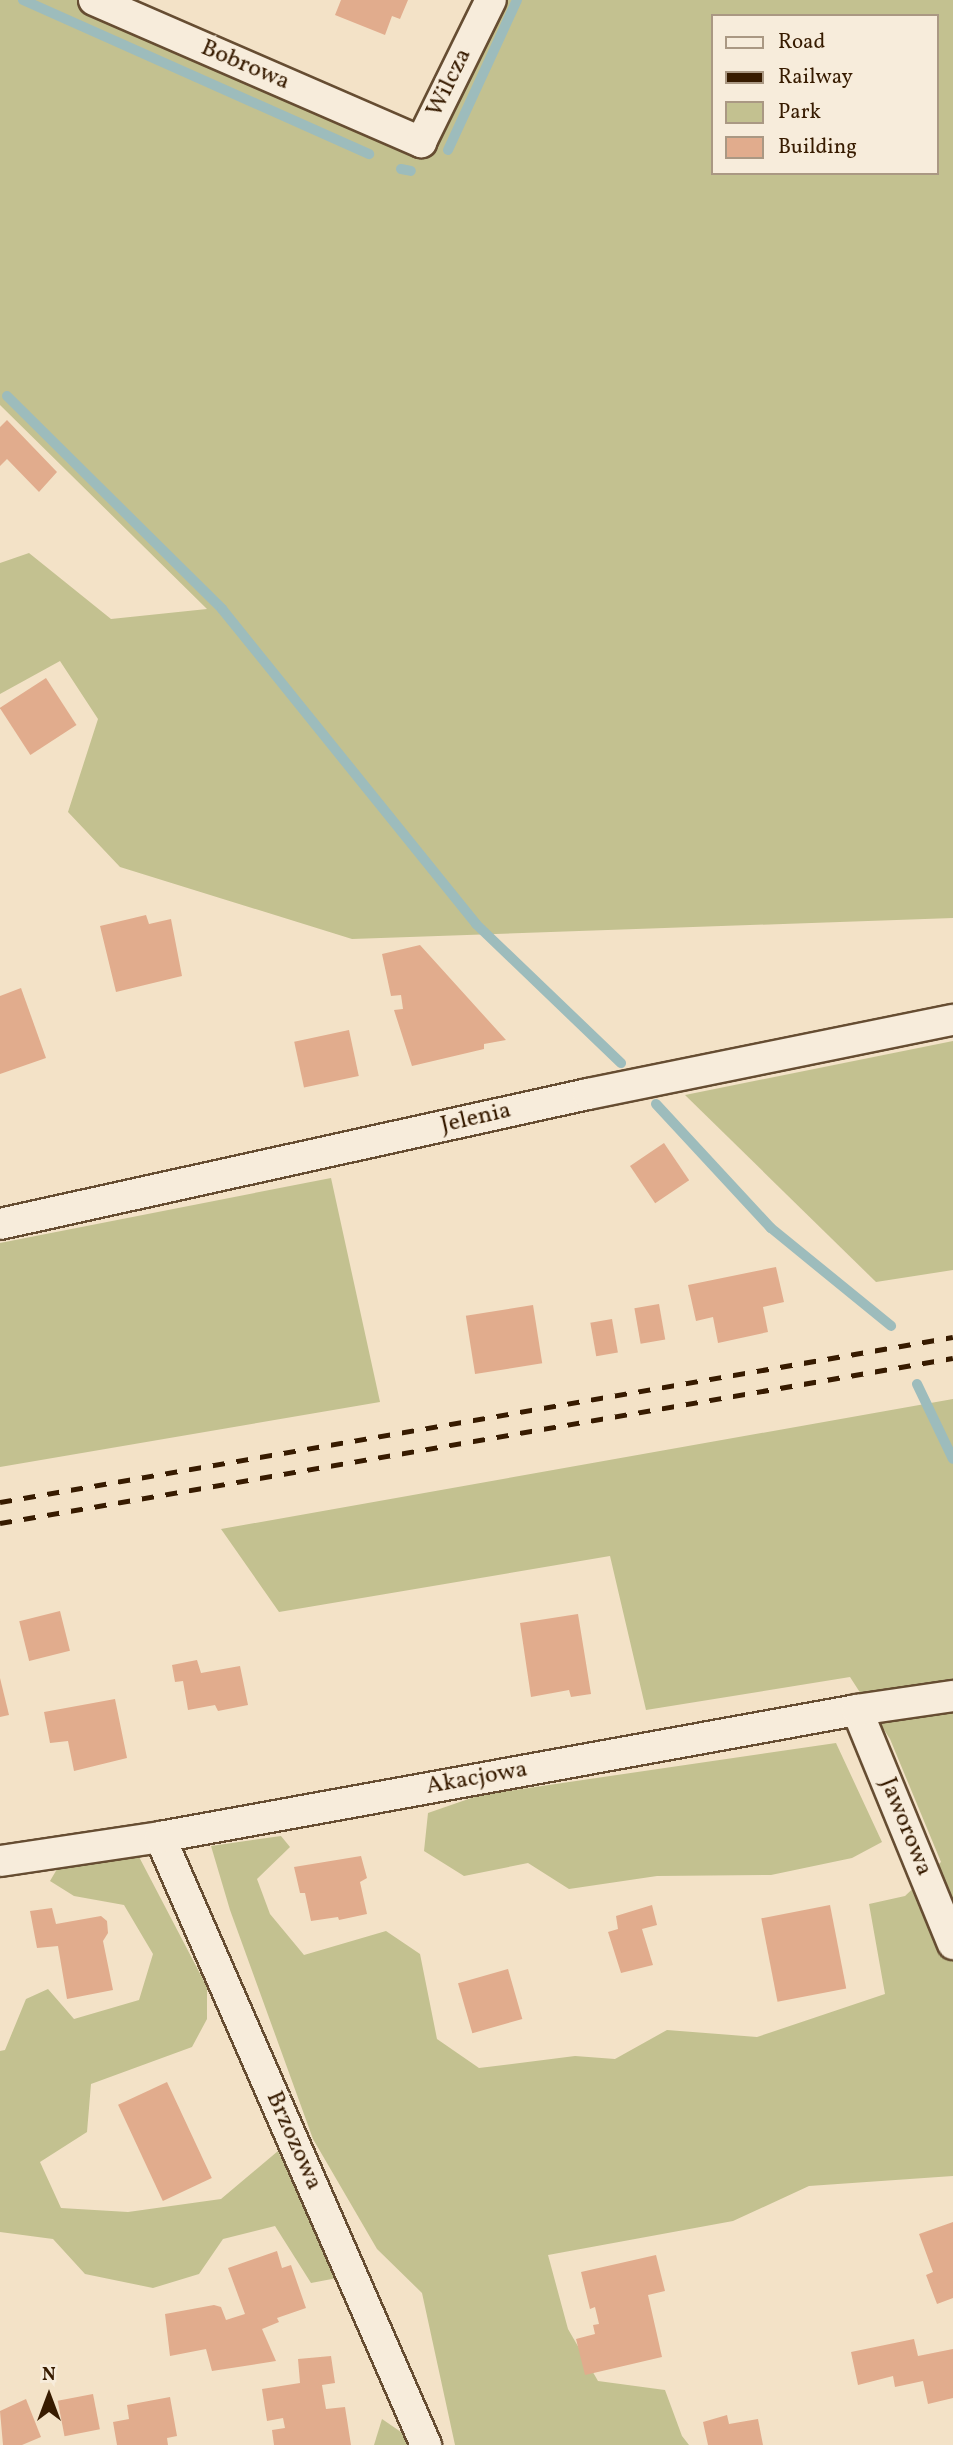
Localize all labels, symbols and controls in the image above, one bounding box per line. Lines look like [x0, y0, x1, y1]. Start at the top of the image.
legend [712, 14, 939, 175]
text: Road [778, 28, 825, 57]
street label: Bobrowa [196, 34, 294, 98]
street label: Wilcza [421, 44, 479, 122]
text: Railway [778, 63, 853, 92]
text: Park [778, 98, 821, 127]
text: Building [778, 133, 857, 162]
street label: Jelenia [438, 1097, 514, 1141]
street label: Akacjowa [424, 1756, 530, 1802]
street label: Jaworowa [872, 1774, 938, 1880]
street label: Brzozowa [259, 2087, 327, 2195]
north arrow [14, 2361, 84, 2431]
text: N [42, 2362, 56, 2388]

